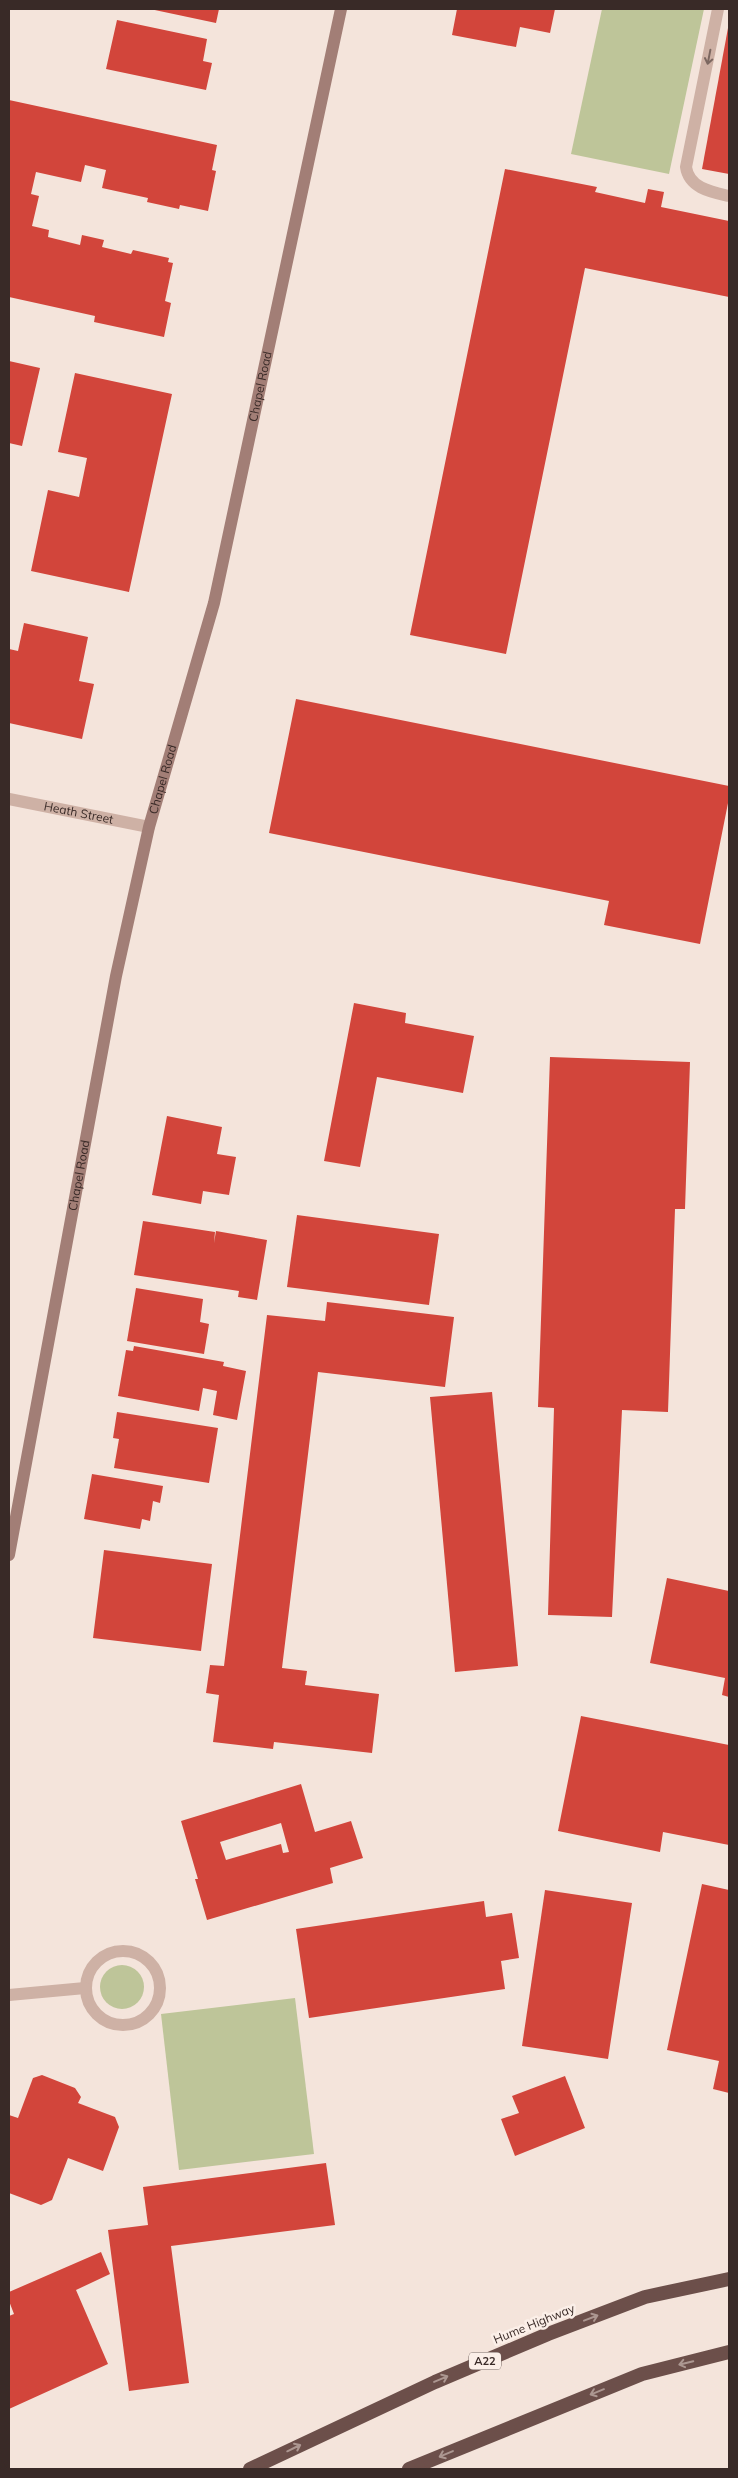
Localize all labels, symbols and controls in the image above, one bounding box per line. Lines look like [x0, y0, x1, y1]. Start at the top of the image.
one-way arrow [703, 48, 713, 64]
street label: Chapel Road [245, 350, 275, 423]
street label: Chapel Road [145, 743, 180, 816]
street label: Heath Street [43, 798, 115, 827]
street label: Chapel Road [65, 1139, 93, 1212]
street label: Hume Highway [491, 2300, 577, 2347]
one-way arrow [583, 2312, 598, 2322]
road number: A22 [469, 2352, 501, 2370]
one-way arrow [678, 2359, 694, 2368]
one-way arrow [433, 2374, 448, 2384]
one-way arrow [590, 2388, 605, 2398]
one-way arrow [286, 2443, 301, 2453]
one-way arrow [439, 2449, 454, 2459]

